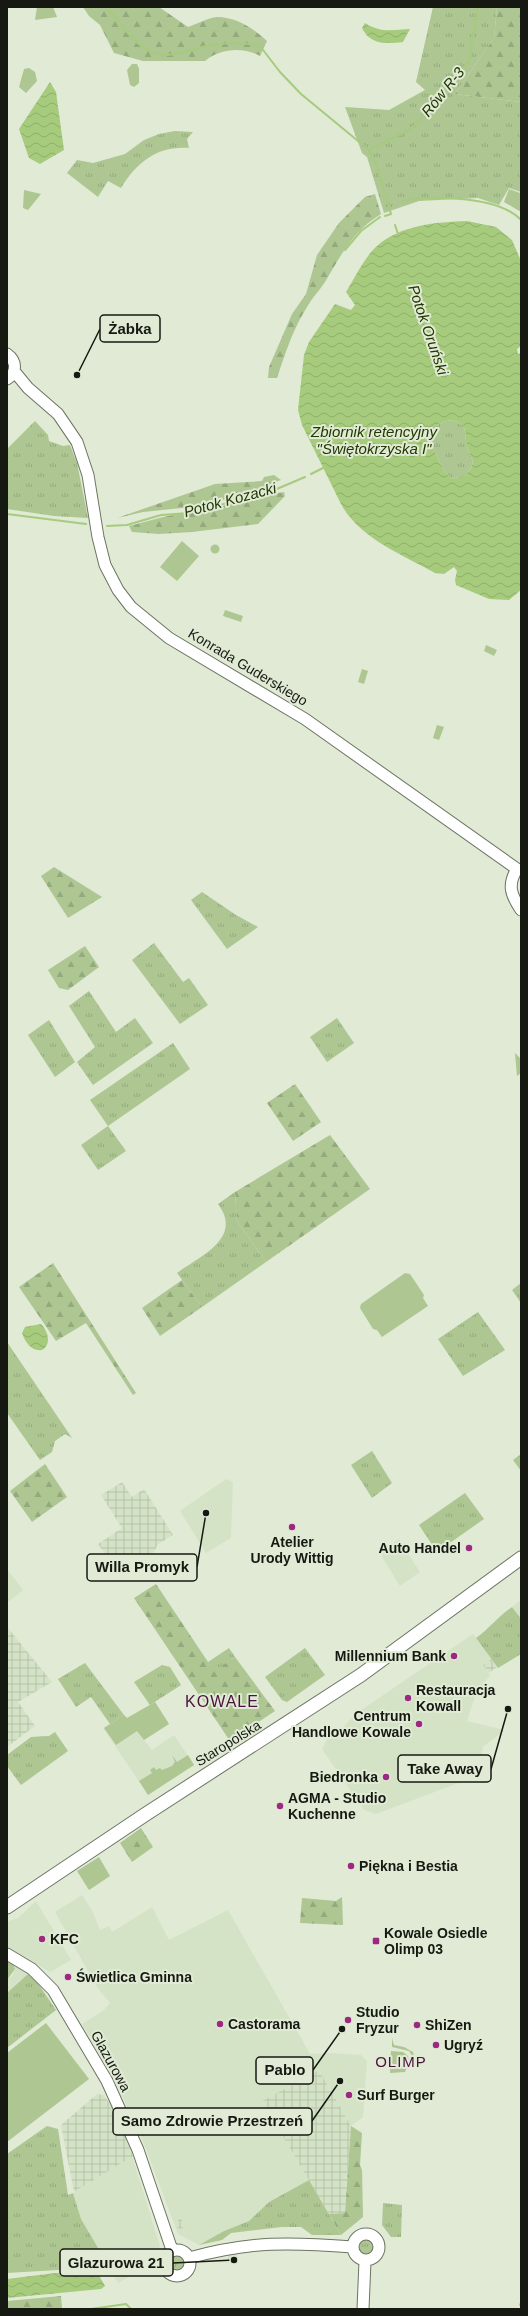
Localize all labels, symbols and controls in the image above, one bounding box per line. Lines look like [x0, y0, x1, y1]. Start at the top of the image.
water label: Rów R-3 [418, 63, 468, 120]
water label: Potok Oruński [405, 283, 452, 378]
callout: Żabka [100, 315, 160, 342]
text: Żabka [108, 320, 152, 337]
water label: Zbiornik retencyjny "Świętokrzyska I" [310, 423, 438, 457]
water label: Potok Kozacki [182, 479, 279, 520]
street label: Konrada Guderskiego [186, 625, 311, 709]
marker: Atelier Urody Wittig [287, 1522, 297, 1532]
place label: Atelier Urody Wittig [250, 1534, 334, 1566]
place label: Auto Handel [379, 1540, 461, 1556]
marker: Auto Handel [464, 1543, 474, 1553]
callout: Willa Promyk [87, 1554, 197, 1581]
text: Willa Promyk [95, 1558, 190, 1575]
place label: Millennium Bank [335, 1648, 446, 1664]
marker: Millennium Bank [449, 1651, 459, 1661]
place label: Restauracja Kowall [416, 1682, 496, 1714]
district label: KOWALE [185, 1693, 259, 1710]
marker: Restauracja Kowall [403, 1693, 413, 1703]
place label: Centrum Handlowe Kowale [292, 1708, 411, 1740]
street label: Staropolska [192, 1717, 264, 1769]
marker: Centrum Handlowe Kowale [414, 1719, 424, 1729]
callout: Take Away [398, 1755, 491, 1782]
text: Take Away [407, 1760, 483, 1777]
place label: Biedronka [310, 1769, 378, 1785]
marker: Biedronka [381, 1772, 391, 1782]
place label: AGMA - Studio Kuchenne [288, 1790, 386, 1822]
marker: AGMA - Studio Kuchenne [275, 1801, 285, 1811]
place label: Piękna i Bestia [359, 1858, 458, 1874]
marker: Piękna i Bestia [346, 1861, 356, 1871]
place label: Kowale Osiedle Olimp 03 [384, 1925, 488, 1957]
place label: KFC [50, 1931, 79, 1947]
marker: KFC [37, 1934, 47, 1944]
marker: Kowale Osiedle Olimp 03 [371, 1936, 381, 1946]
place label: Świetlica Gminna [76, 1968, 192, 1985]
marker: Świetlica Gminna [63, 1972, 73, 1982]
place label: Studio Fryzur [356, 2004, 400, 2036]
marker: Studio Fryzur [343, 2015, 353, 2025]
place label: Castorama [228, 2016, 301, 2032]
place label: ShiZen [425, 2017, 472, 2033]
marker: Castorama [215, 2019, 225, 2029]
marker: ShiZen [412, 2020, 422, 2030]
street label: Glazurowa [88, 2028, 134, 2094]
place label: Ugryź [444, 2037, 483, 2053]
marker: Ugryź [431, 2040, 441, 2050]
district label: OLIMP [375, 2053, 427, 2070]
callout: Pablo [256, 2057, 313, 2084]
text: Pablo [265, 2061, 305, 2078]
place label: Surf Burger [357, 2087, 435, 2103]
marker: Surf Burger [344, 2090, 354, 2100]
callout: Samo Zdrowie Przestrzeń [113, 2108, 312, 2135]
text: Samo Zdrowie Przestrzeń [121, 2112, 303, 2129]
callout: Glazurowa 21 [60, 2249, 173, 2276]
text: Glazurowa 21 [68, 2254, 164, 2271]

